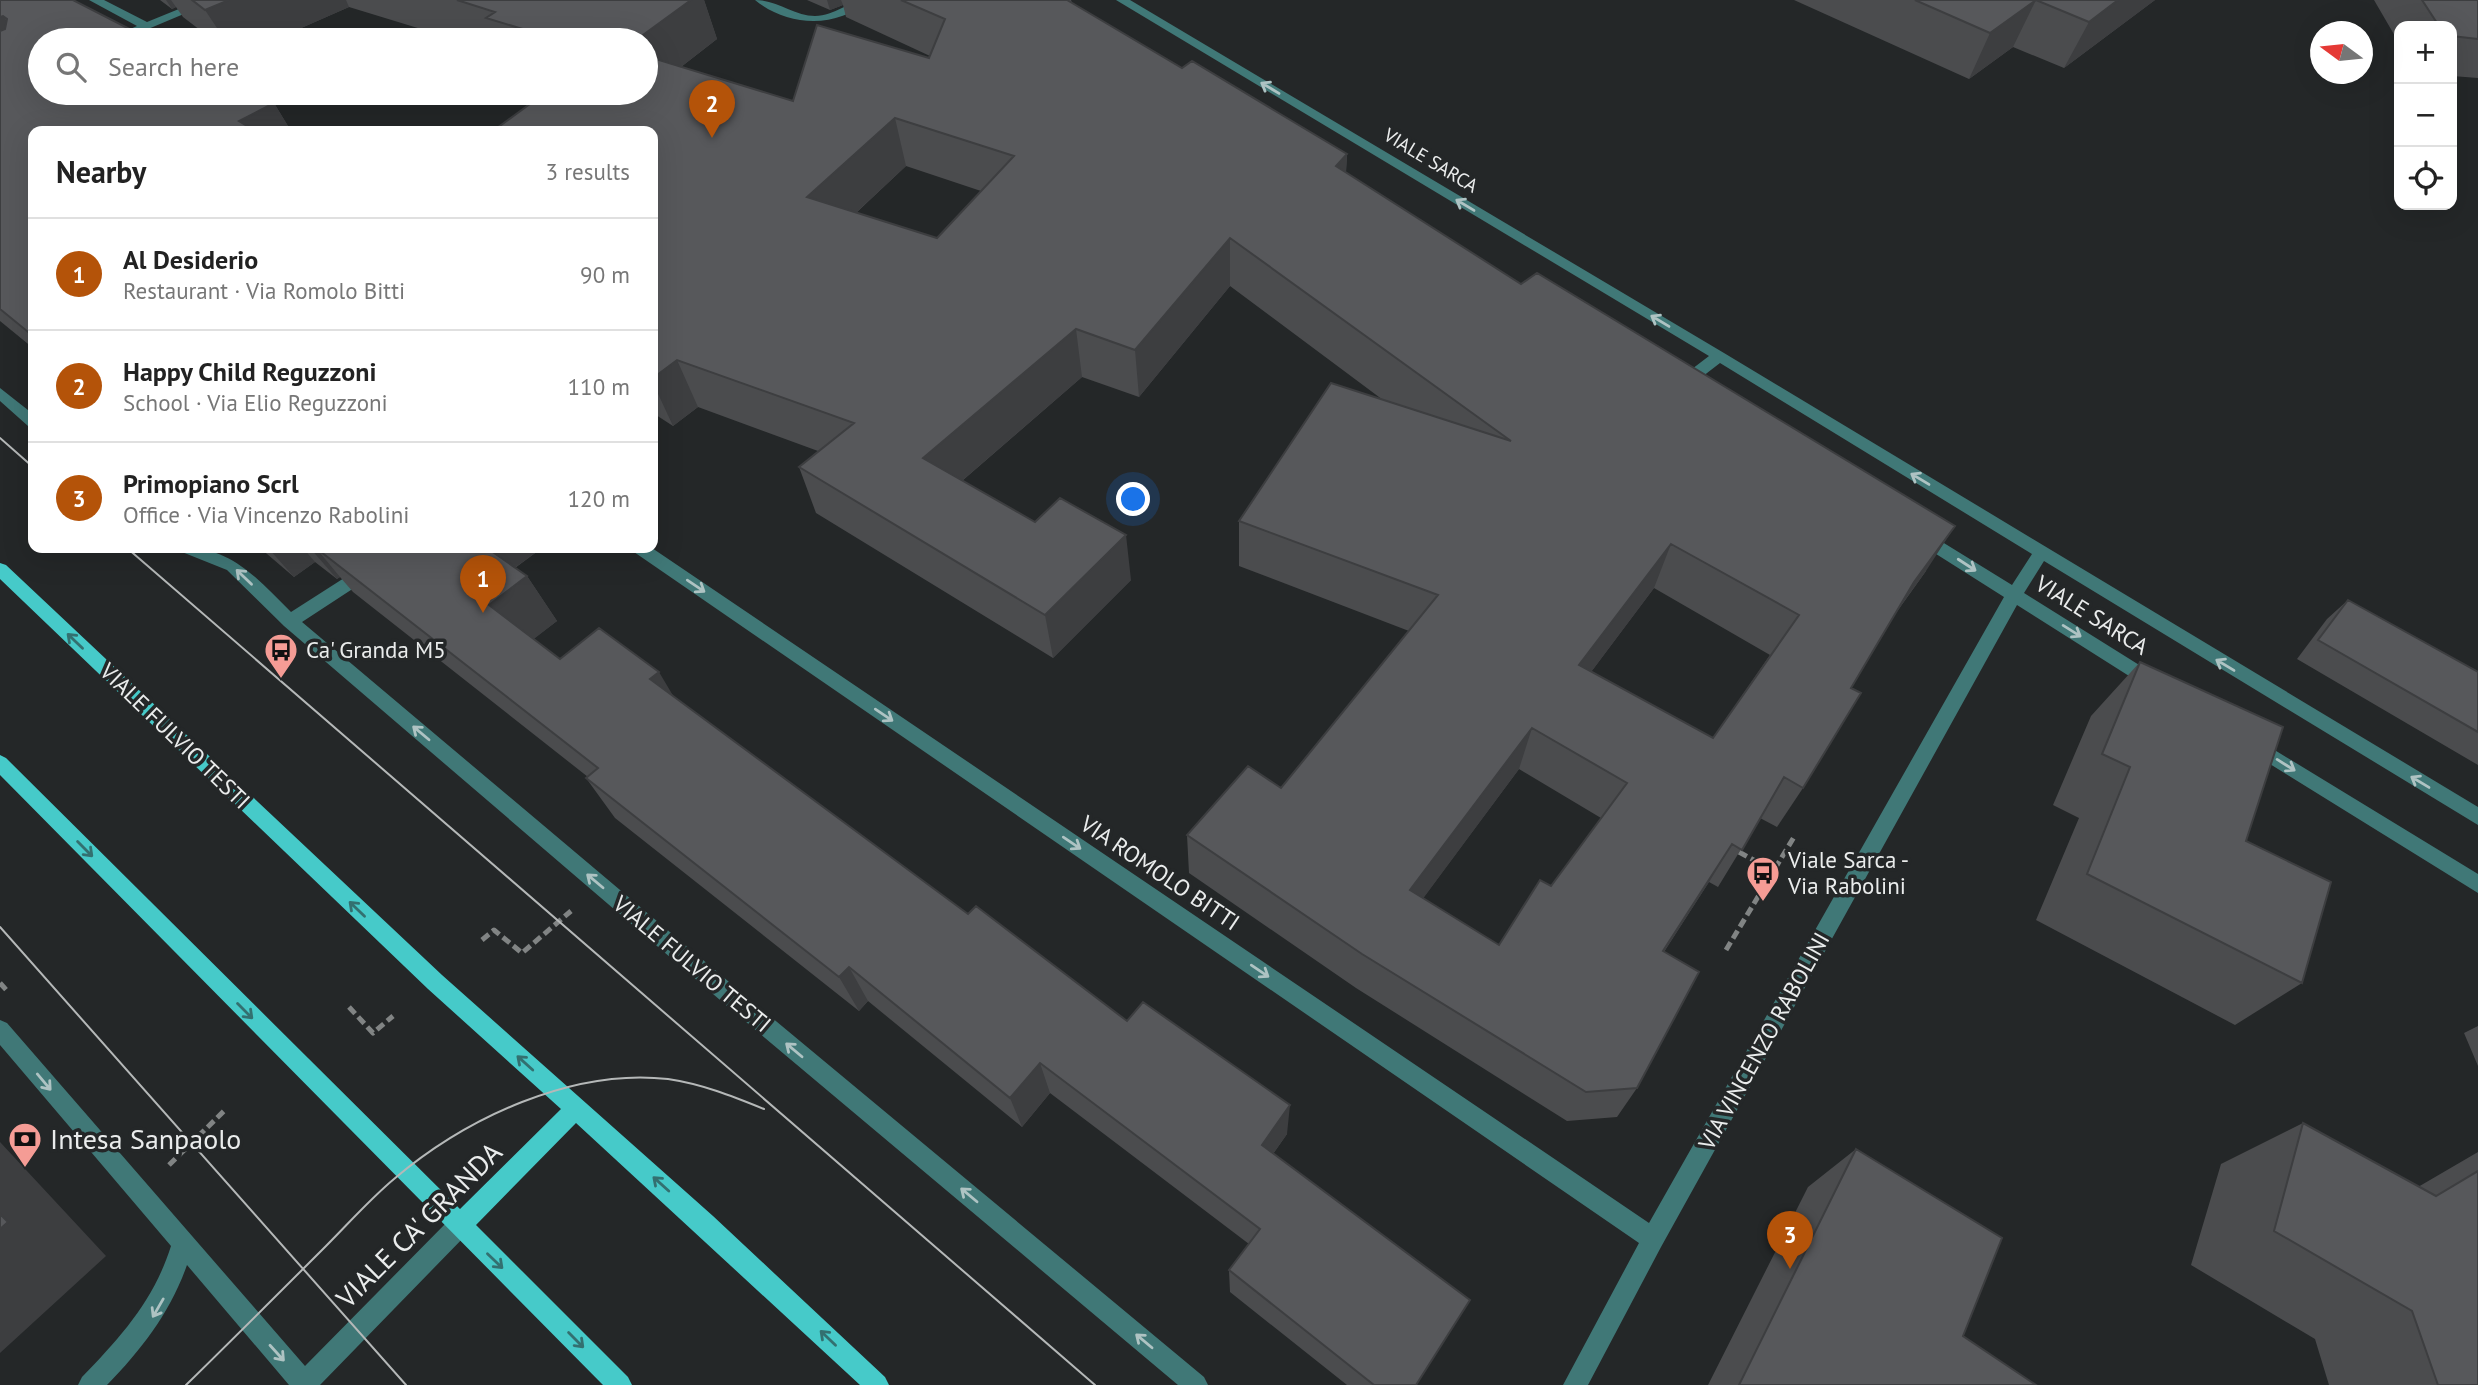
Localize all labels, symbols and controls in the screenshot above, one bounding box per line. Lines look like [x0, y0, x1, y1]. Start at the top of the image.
north arrow [2310, 21, 2373, 84]
map controls [2394, 21, 2457, 210]
button: + [2394, 21, 2457, 84]
search box [28, 28, 658, 105]
icon: search [52, 48, 90, 86]
text: Search here [108, 50, 239, 83]
pin: 2 [689, 80, 735, 138]
one-way arrow [1260, 81, 1280, 95]
button: − [2394, 84, 2457, 147]
street label: VIALE SARCA [1379, 122, 1482, 197]
button: locate [2394, 147, 2457, 210]
text: Nearby [56, 152, 146, 191]
text: 3 results [546, 157, 630, 186]
one-way arrow [1456, 197, 1476, 211]
text: Al Desiderio [123, 243, 258, 276]
text: 1 [72, 260, 86, 289]
text: 90 m [580, 260, 630, 289]
text: Restaurant · Via Romolo Bitti [123, 276, 405, 305]
one-way arrow [1651, 314, 1671, 328]
text: Happy Child Reguzzoni [123, 355, 376, 388]
text: 2 [72, 372, 86, 401]
text: 110 m [568, 372, 630, 401]
text: School · Via Elio Reguzzoni [123, 388, 388, 417]
text: Primopiano Scrl [123, 467, 299, 500]
one-way arrow [1910, 472, 1930, 486]
your location [1116, 482, 1150, 516]
text: 3 [72, 484, 86, 513]
text: 120 m [568, 484, 630, 513]
text: Office · Via Vincenzo Rabolini [123, 500, 409, 529]
pin: 1 [460, 555, 506, 613]
one-way arrow [1956, 558, 1976, 572]
one-way arrow [236, 568, 253, 585]
street label: VIALE SARCA [2030, 568, 2155, 661]
one-way arrow [686, 579, 705, 593]
one-way arrow [2061, 625, 2081, 639]
bus stop icon: Ca' Granda M5 [262, 631, 300, 680]
one-way arrow [67, 632, 84, 649]
place label: Ca' Granda M5 [306, 635, 446, 664]
street label: VIALE FULVIO TESTI [93, 656, 257, 815]
one-way arrow [2215, 657, 2235, 671]
one-way arrow [874, 707, 893, 722]
one-way arrow [413, 725, 431, 741]
one-way arrow [2275, 758, 2295, 772]
one-way arrow [2410, 775, 2430, 789]
street label: VIA ROMOLO BITTI [1074, 808, 1245, 937]
one-way arrow [1062, 836, 1081, 850]
one-way arrow [77, 841, 94, 858]
place label: Viale Sarca - Via Rabolini [1787, 845, 1909, 900]
bus stop icon: Viale Sarca - Via Rabolini [1744, 854, 1782, 903]
one-way arrow [586, 873, 604, 889]
street label: VIALE FULVIO TESTI [607, 888, 777, 1038]
one-way arrow [349, 901, 366, 918]
street label: VIA VINCENZO RABOLINI [1691, 927, 1835, 1155]
one-way arrow [1249, 964, 1269, 978]
one-way arrow [236, 1003, 253, 1020]
one-way arrow [786, 1042, 804, 1058]
one-way arrow [517, 1055, 535, 1071]
one-way arrow [36, 1073, 52, 1091]
bank icon: Intesa Sanpaolo [6, 1120, 44, 1169]
place label: Intesa Sanpaolo [50, 1120, 241, 1157]
street label: VIALE CA' GRANDA [327, 1133, 510, 1316]
one-way arrow [652, 1176, 670, 1192]
one-way arrow [960, 1188, 978, 1203]
pin: 3 [1767, 1211, 1813, 1269]
one-way arrow [486, 1252, 503, 1269]
one-way arrow [151, 1297, 165, 1317]
one-way arrow [820, 1329, 837, 1346]
one-way arrow [567, 1331, 584, 1348]
one-way arrow [1135, 1333, 1153, 1349]
one-way arrow [269, 1344, 285, 1362]

